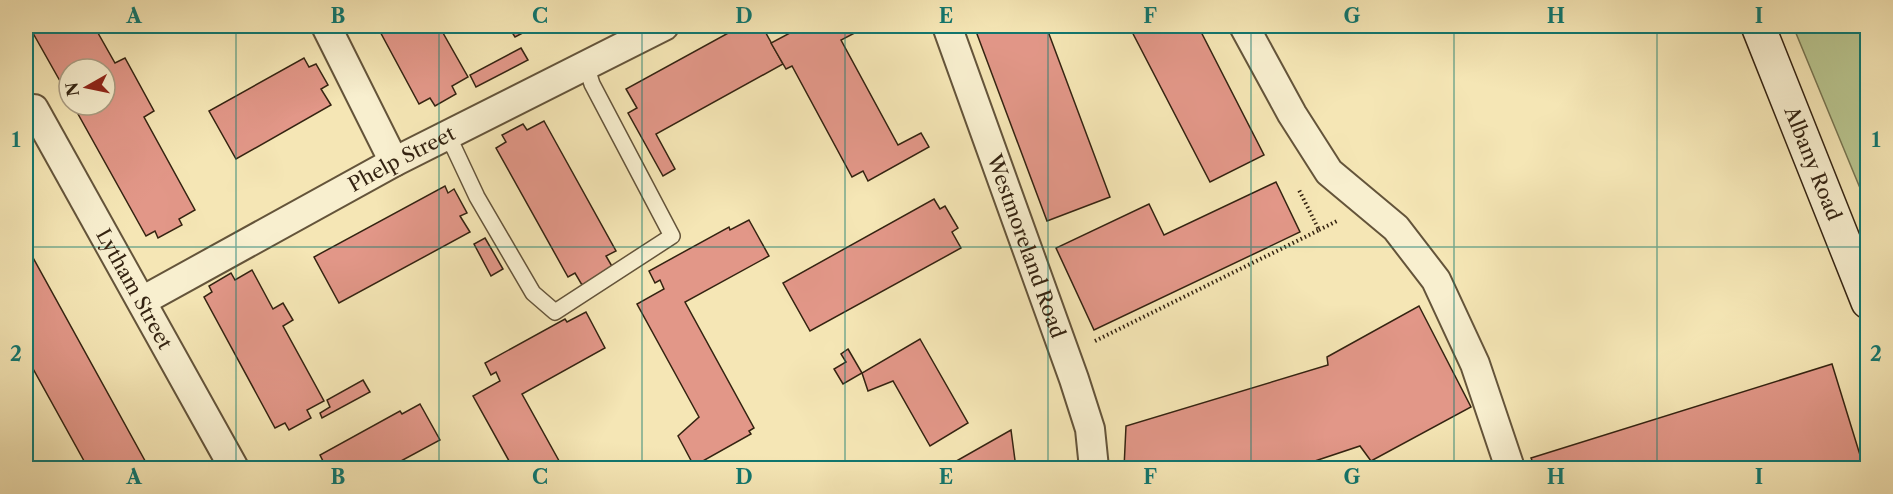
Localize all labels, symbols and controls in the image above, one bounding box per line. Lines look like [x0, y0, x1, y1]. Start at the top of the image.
text: A [125, 4, 142, 28]
text: B [331, 4, 346, 28]
text: C [532, 4, 548, 28]
text: D [735, 4, 753, 28]
text: E [939, 4, 953, 28]
text: F [1143, 4, 1157, 28]
text: G [1344, 4, 1361, 28]
text: H [1547, 4, 1565, 28]
text: I [1755, 4, 1763, 28]
north arrow [57, 57, 117, 117]
text: N [61, 81, 83, 98]
street label: Albany Road [1779, 102, 1846, 224]
street label: Phelp Street [344, 121, 459, 197]
text: 1 [12, 128, 21, 152]
text: 1 [1872, 128, 1881, 152]
street label: Westmoreland Road [982, 150, 1070, 341]
street label: Lytham Street [91, 225, 177, 353]
text: 2 [10, 342, 22, 366]
text: 2 [1870, 342, 1882, 366]
text: A [125, 465, 142, 489]
text: B [331, 465, 346, 489]
text: C [532, 465, 548, 489]
text: D [735, 465, 753, 489]
text: E [939, 465, 953, 489]
text: F [1143, 465, 1157, 489]
text: G [1344, 465, 1361, 489]
text: H [1547, 465, 1565, 489]
text: I [1755, 465, 1763, 489]

